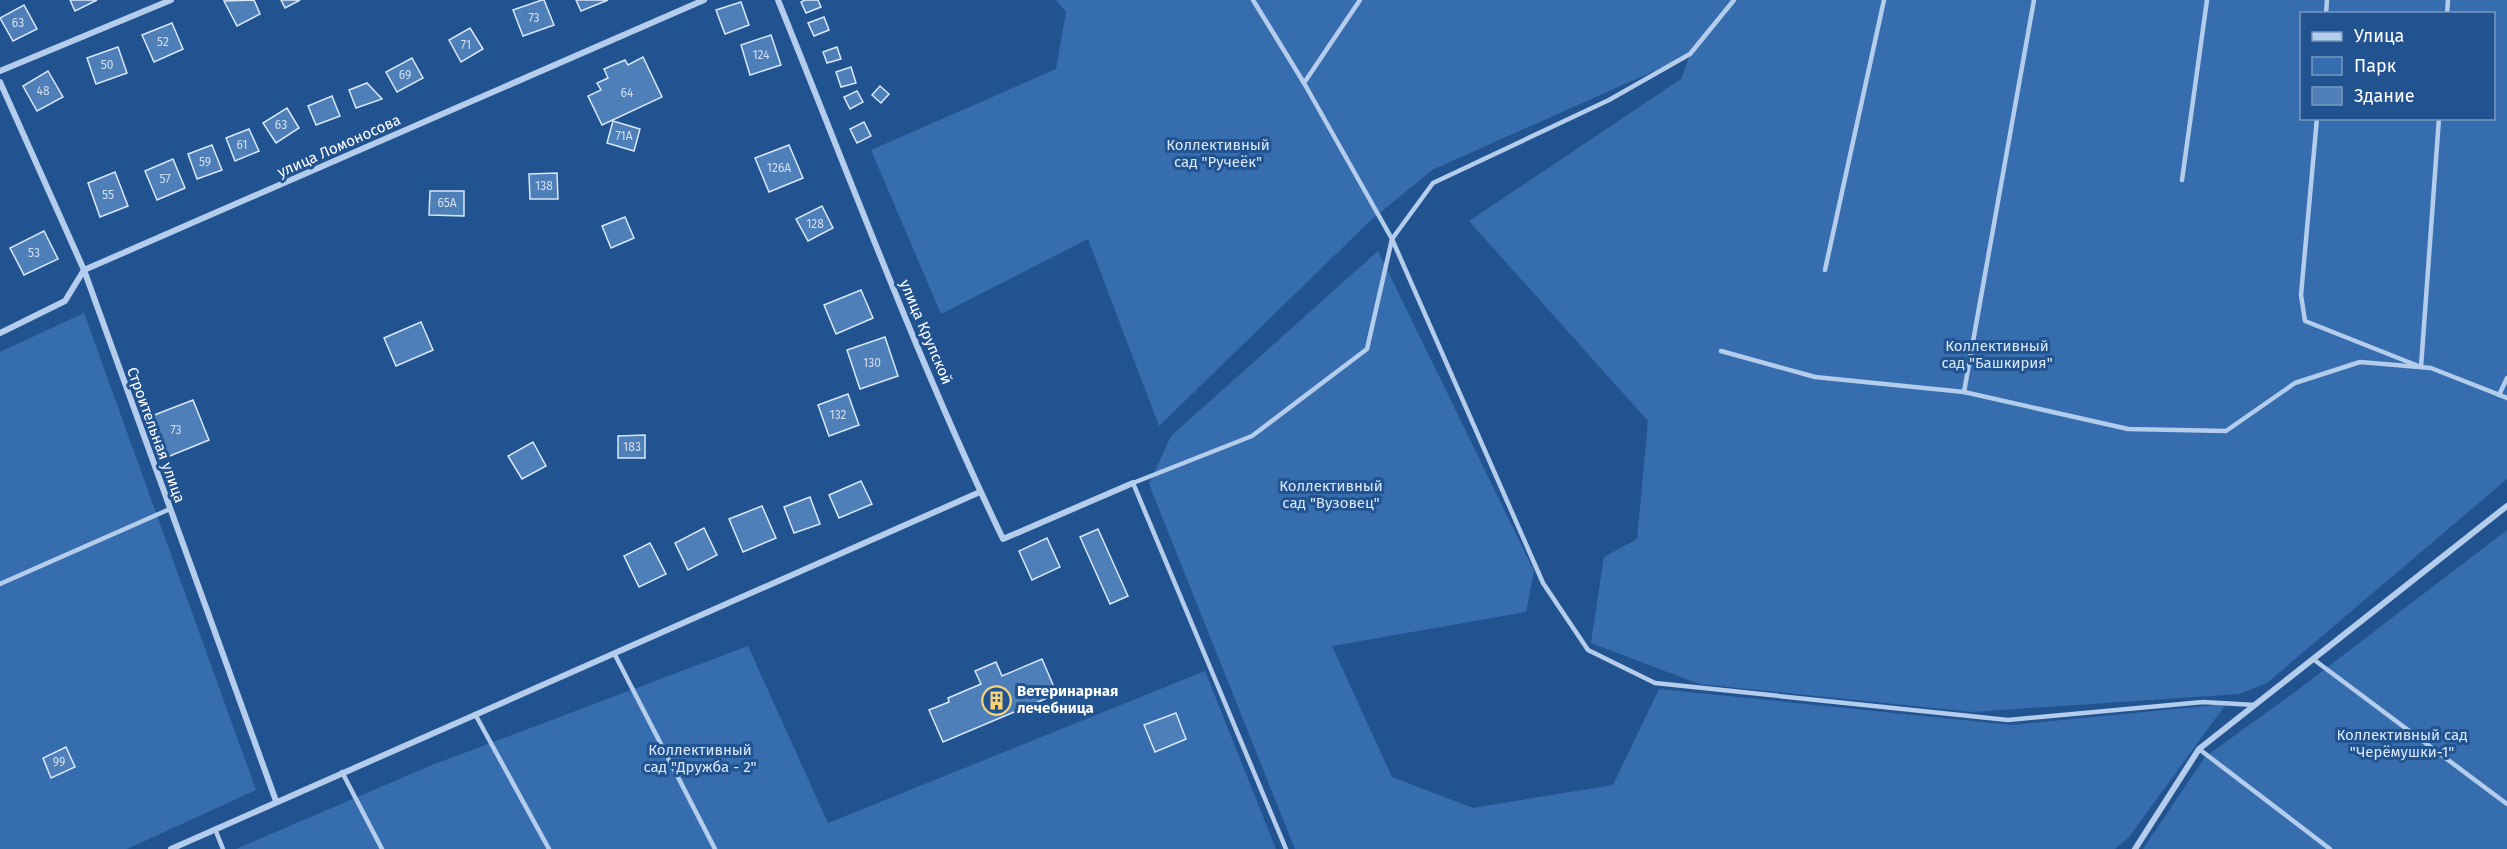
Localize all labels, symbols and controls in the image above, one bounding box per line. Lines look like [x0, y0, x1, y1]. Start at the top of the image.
house number: 73 [528, 11, 540, 25]
legend [2300, 12, 2495, 120]
house number: 63 [12, 16, 24, 30]
text: Улица [2354, 25, 2404, 47]
house number: 52 [157, 35, 169, 49]
house number: 71 [461, 38, 471, 52]
house number: 124 [752, 48, 770, 62]
text: Парк [2354, 55, 2397, 77]
house number: 50 [101, 58, 114, 72]
house number: 69 [399, 68, 411, 82]
house number: 48 [37, 84, 50, 98]
text: Здание [2354, 85, 2415, 107]
house number: 64 [621, 86, 634, 100]
street label: улица Ломоносова [275, 111, 403, 181]
house number: 63 [275, 118, 287, 132]
house number: 71А [615, 129, 633, 143]
park label: Коллективный сад "Ручеёк" [1166, 136, 1270, 171]
house number: 61 [236, 138, 248, 152]
house number: 59 [199, 155, 211, 169]
house number: 126А [767, 161, 791, 175]
house number: 57 [159, 172, 171, 186]
house number: 138 [535, 179, 553, 193]
house number: 55 [102, 188, 114, 202]
house number: 65А [437, 196, 457, 210]
house number: 128 [806, 217, 824, 231]
house number: 53 [28, 246, 40, 260]
street label: улица Крупской [896, 277, 956, 387]
park label: Коллективный сад "Башкирия" [1941, 337, 2053, 372]
house number: 130 [863, 356, 881, 370]
street label: Строительная улица [123, 365, 189, 505]
house number: 132 [829, 408, 847, 422]
house number: 73 [170, 423, 182, 437]
house number: 183 [623, 440, 641, 454]
park label: Коллективный сад "Вузовец" [1279, 477, 1383, 512]
place label: Ветеринарная лечебница [1017, 682, 1118, 717]
building icon: Ветеринарная лечебница [980, 684, 1012, 716]
park label: Коллективный сад "Черёмушки-1" [2336, 726, 2468, 761]
park label: Коллективный сад "Дружба - 2" [643, 741, 757, 776]
house number: 99 [53, 755, 65, 769]

